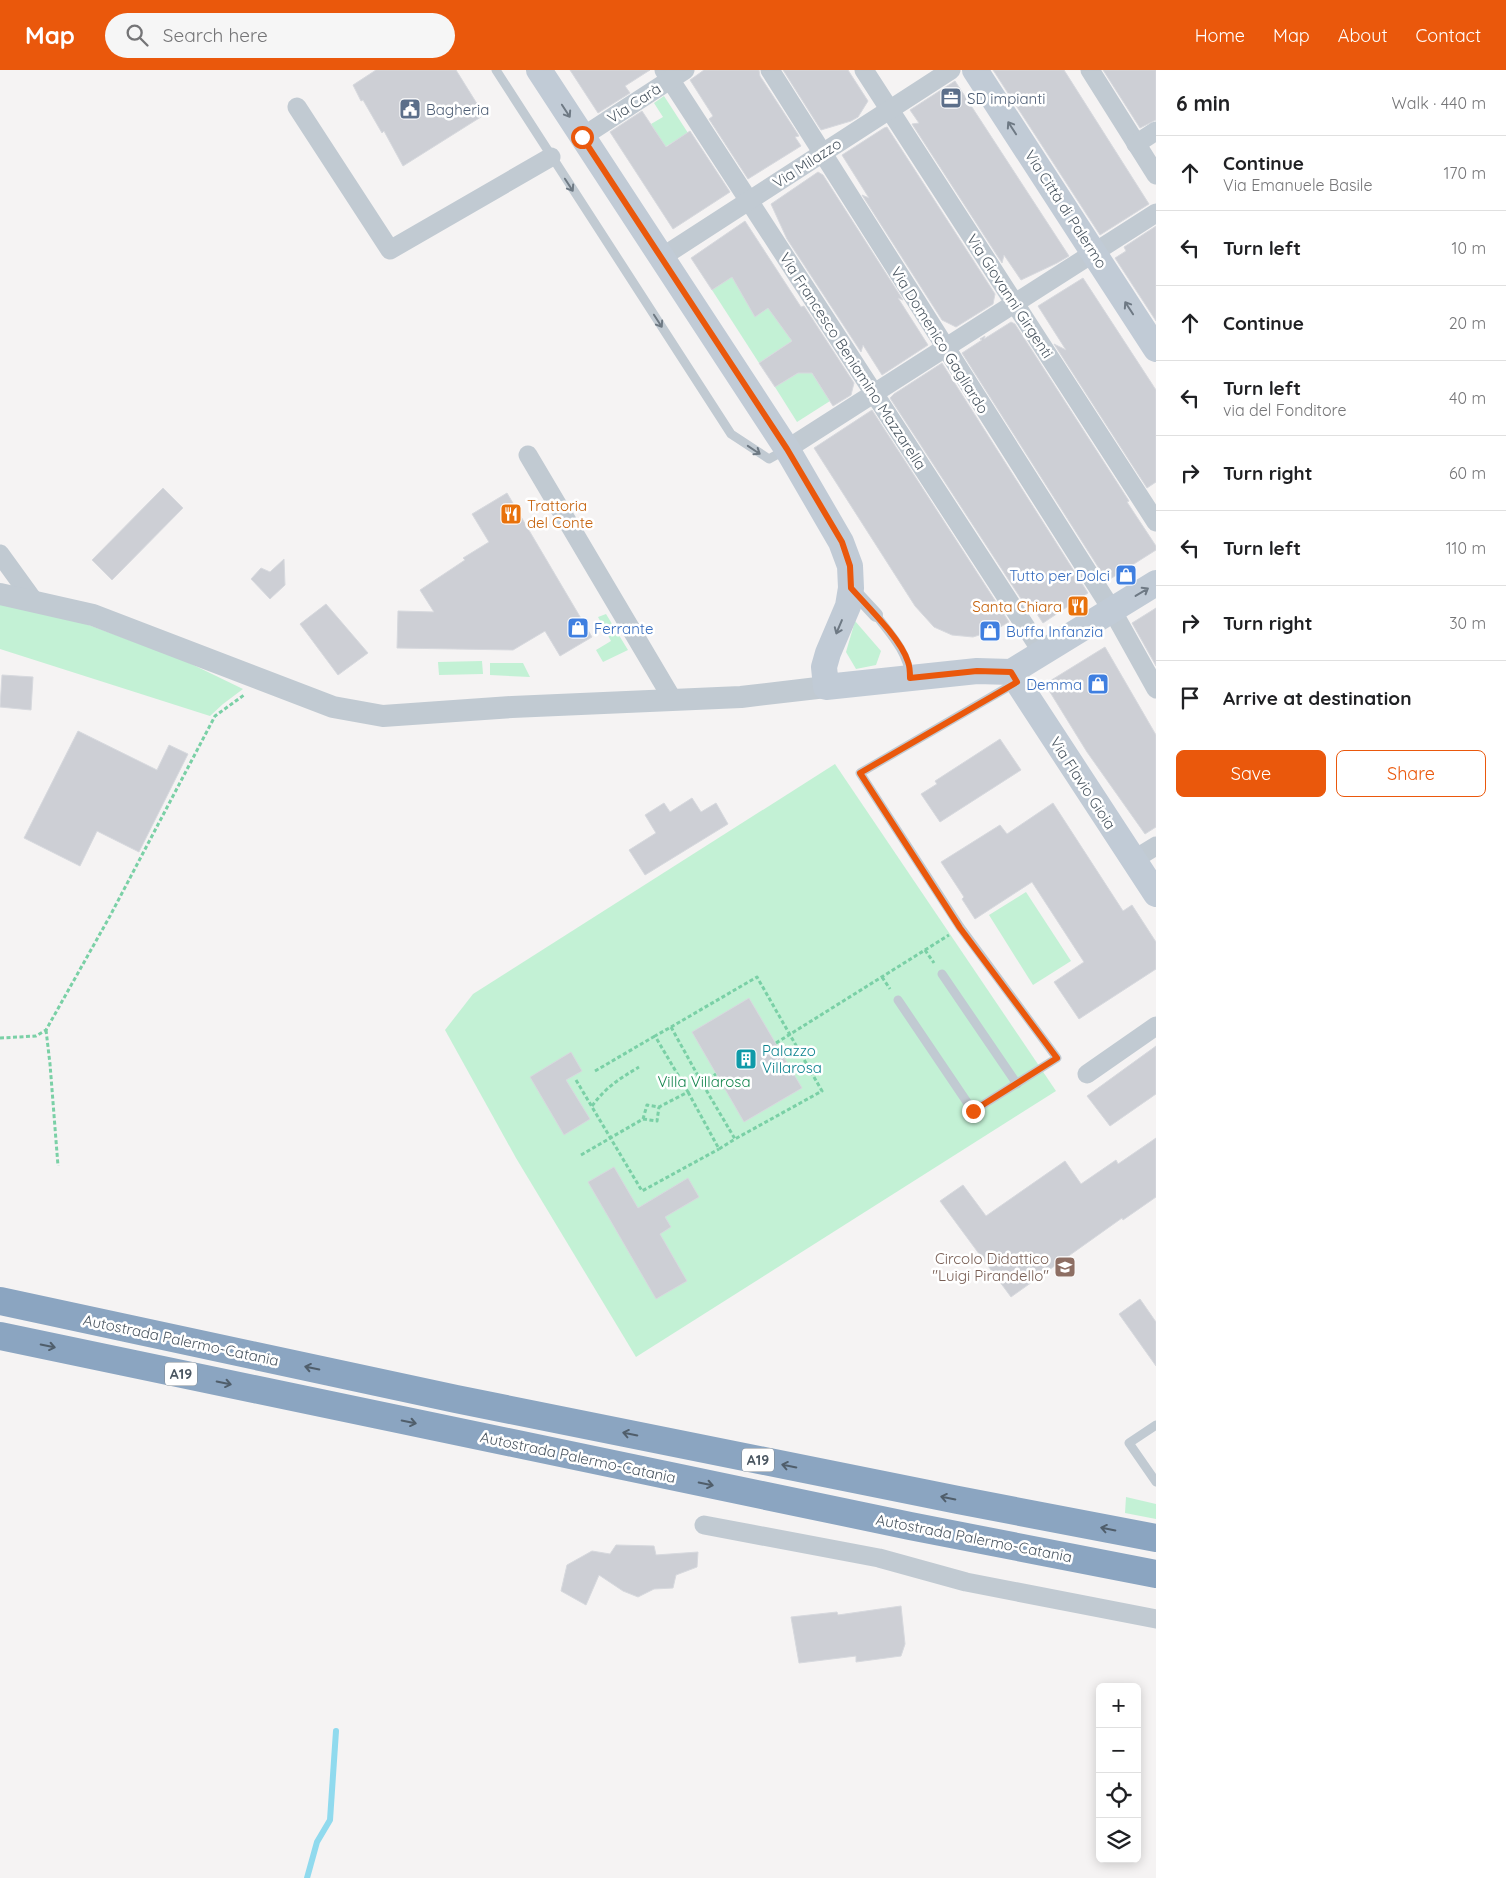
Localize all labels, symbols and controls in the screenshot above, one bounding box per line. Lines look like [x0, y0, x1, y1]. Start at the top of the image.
search box [105, 13, 455, 58]
text: Map [25, 20, 75, 50]
icon: search [123, 21, 151, 49]
text: Search here [163, 23, 268, 47]
text: Home [1195, 24, 1245, 47]
text: Map [1273, 24, 1310, 47]
text: About [1338, 24, 1388, 47]
text: Contact [1416, 24, 1481, 47]
street label: Via Carà [604, 79, 664, 127]
office icon: SD impianti [939, 86, 963, 110]
place label: SD impianti [967, 89, 1046, 108]
text: 6 min [1176, 90, 1230, 116]
text: Walk · 440 m [1392, 93, 1486, 113]
public building icon: Bagheria [398, 97, 422, 121]
place label: Bagheria [426, 100, 489, 119]
one-way arrow [560, 104, 571, 118]
one-way arrow [1007, 121, 1017, 135]
route start [571, 126, 594, 149]
street label: Via Milazzo [769, 134, 845, 192]
street label: Via Città di Palermo [1021, 146, 1111, 272]
text: Continue [1223, 151, 1304, 175]
icon: ahead [1176, 159, 1204, 187]
text: 170 m [1443, 163, 1486, 183]
text: Via Emanuele Basile [1223, 175, 1372, 195]
one-way arrow [564, 178, 574, 192]
street label: Via Giovanni Girgenti [963, 230, 1057, 362]
icon: left [1176, 234, 1204, 262]
text: Turn left [1223, 236, 1301, 260]
text: 10 m [1452, 238, 1486, 258]
street label: Via Francesco Beniamino Mazzarella [776, 249, 930, 473]
street label: Via Domenico Gagliardo [887, 263, 993, 417]
one-way arrow [1124, 301, 1135, 315]
icon: ahead [1176, 309, 1204, 337]
text: Continue [1223, 311, 1304, 335]
text: 20 m [1449, 313, 1486, 333]
one-way arrow [653, 314, 663, 328]
text: Turn left [1223, 376, 1301, 400]
icon: left [1176, 384, 1204, 412]
text: 40 m [1449, 388, 1486, 408]
text: via del Fonditore [1223, 400, 1346, 420]
one-way arrow [747, 445, 761, 455]
icon: right [1176, 459, 1204, 487]
text: Turn right [1223, 461, 1312, 485]
text: 60 m [1449, 463, 1486, 483]
place label: Trattoria del Conte [527, 496, 593, 532]
restaurant icon: Trattoria del Conte [499, 502, 523, 526]
icon: left [1176, 534, 1204, 562]
text: Turn left [1223, 536, 1301, 560]
text: 110 m [1446, 538, 1486, 558]
shop icon: Tutto per Dolci [1114, 563, 1138, 587]
place label: Tutto per Dolci [1009, 566, 1110, 585]
one-way arrow [1135, 586, 1149, 596]
restaurant icon: Santa Chiara [1066, 594, 1090, 618]
place label: Santa Chiara [972, 597, 1062, 616]
icon: right [1176, 609, 1204, 637]
text: Turn right [1223, 611, 1312, 635]
text: 30 m [1449, 613, 1486, 633]
shop icon: Ferrante [566, 616, 590, 640]
place label: Ferrante [594, 619, 653, 638]
one-way arrow [834, 619, 843, 634]
shop icon: Buffa Infanzia [978, 619, 1002, 643]
place label: Buffa Infanzia [1006, 622, 1103, 641]
shop icon: Demma [1086, 672, 1110, 696]
place label: Demma [1026, 675, 1082, 694]
icon: arrive [1176, 684, 1204, 712]
text: Arrive at destination [1223, 686, 1412, 710]
street label: Via Flavio Gioia [1046, 733, 1120, 833]
button: Save [1176, 750, 1326, 797]
button: Share [1336, 750, 1486, 797]
place label: Palazzo Villarosa [762, 1041, 822, 1077]
building icon: Palazzo Villarosa [734, 1047, 758, 1071]
park label: Villa Villarosa [657, 1072, 751, 1091]
route end [962, 1100, 985, 1123]
place label: Circolo Didattico "Luigi Pirandello" [932, 1249, 1049, 1285]
school or university icon: Circolo Didattico "Luigi Pirandello" [1053, 1255, 1077, 1279]
street label: Autostrada Palermo-Catania [82, 1310, 280, 1370]
one-way arrow [39, 1341, 55, 1351]
road number: A19 [165, 1362, 197, 1386]
one-way arrow [305, 1363, 321, 1372]
one-way arrow [215, 1378, 231, 1388]
one-way arrow [401, 1418, 417, 1427]
street label: Autostrada Palermo-Catania [479, 1427, 677, 1487]
one-way arrow [622, 1429, 638, 1438]
road number: A19 [742, 1448, 774, 1472]
one-way arrow [782, 1461, 798, 1471]
one-way arrow [697, 1479, 713, 1489]
one-way arrow [941, 1493, 957, 1503]
street label: Autostrada Palermo-Catania [874, 1510, 1074, 1566]
one-way arrow [1100, 1523, 1116, 1533]
map controls [1096, 1683, 1141, 1863]
button: + [1096, 1683, 1141, 1728]
button: − [1096, 1728, 1141, 1773]
button: locate [1096, 1773, 1141, 1818]
button: layers [1096, 1818, 1141, 1863]

